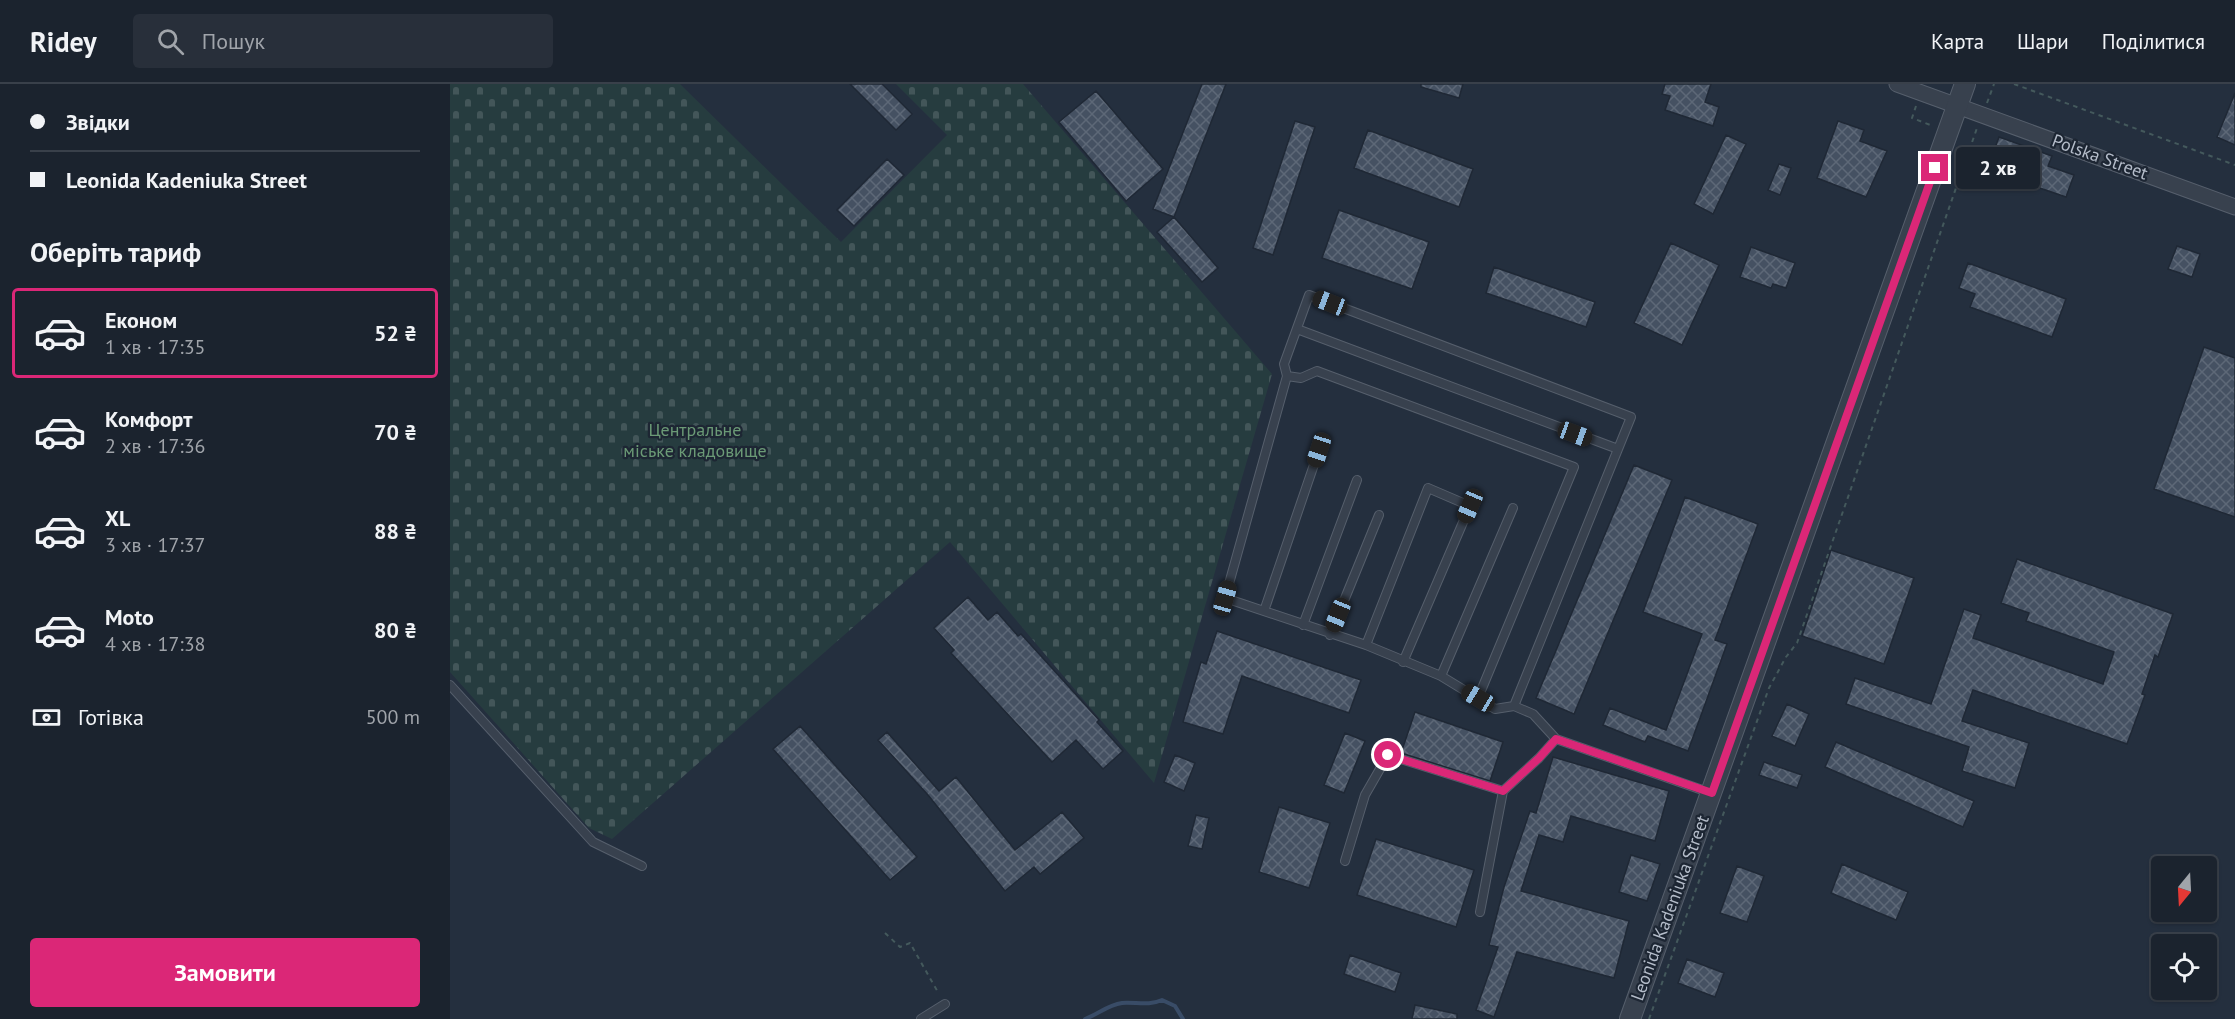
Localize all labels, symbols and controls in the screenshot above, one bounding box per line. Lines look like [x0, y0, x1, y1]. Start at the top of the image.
search box [133, 14, 553, 68]
text: Ridey [30, 23, 97, 60]
icon: search [154, 25, 187, 58]
text: Пошук [202, 27, 265, 55]
text: Карта [1931, 28, 1984, 55]
text: Шари [2017, 28, 2069, 55]
text: Поділитися [2102, 28, 2205, 55]
text: Звідки [66, 108, 130, 136]
street label: Polska Street [2049, 129, 2151, 184]
callout: 2 хв [1956, 147, 2040, 189]
route end [1921, 154, 1948, 181]
text: 2 хв [1980, 155, 2017, 181]
text: Leonida Kadeniuka Street [66, 166, 307, 194]
text: Оберіть тариф [30, 235, 201, 269]
car [1310, 288, 1350, 318]
icon: car [33, 306, 87, 360]
text: Економ [105, 306, 177, 334]
text: 52 ₴ [374, 319, 417, 347]
text: 1 хв · 17:35 [105, 334, 206, 360]
icon: car [33, 405, 87, 459]
text: Комфорт [105, 405, 193, 433]
text: 70 ₴ [374, 418, 417, 446]
park label: Центральне міське кладовище [623, 418, 767, 462]
car [1555, 419, 1595, 449]
car [1305, 430, 1333, 470]
text: 2 хв · 17:36 [105, 433, 206, 459]
car [1455, 486, 1485, 526]
icon: car [33, 504, 87, 558]
text: XL [105, 504, 130, 532]
text: 88 ₴ [374, 517, 417, 545]
text: 3 хв · 17:37 [105, 532, 206, 558]
car [1211, 578, 1239, 618]
car [1323, 595, 1353, 635]
icon: car [33, 603, 87, 657]
text: Moto [105, 603, 154, 631]
text: 80 ₴ [374, 616, 417, 644]
text: 4 хв · 17:38 [105, 631, 206, 657]
car [1458, 681, 1498, 715]
icon: cash [30, 701, 63, 734]
text: Готівка [78, 703, 144, 731]
text: 500 m [366, 704, 420, 730]
route start [1374, 741, 1401, 768]
street label: Leonida Kadeniuka Street [1625, 812, 1714, 1004]
north arrow [2151, 856, 2217, 922]
map controls [2151, 856, 2217, 1000]
button: locate [2151, 934, 2217, 1000]
button: Замовити [30, 938, 420, 1007]

